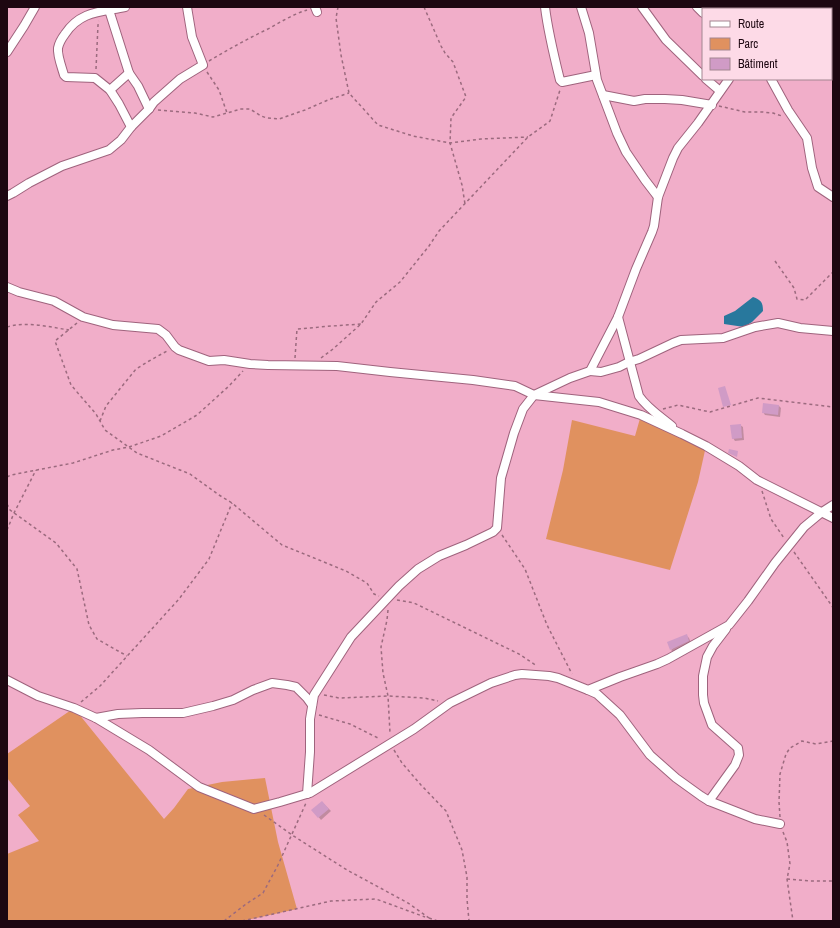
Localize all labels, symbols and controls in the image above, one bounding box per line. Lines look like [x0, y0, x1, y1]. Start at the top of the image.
legend [702, 8, 832, 80]
text: Route [738, 16, 764, 32]
text: Parc [738, 36, 758, 52]
text: Bâtiment [738, 56, 778, 72]

